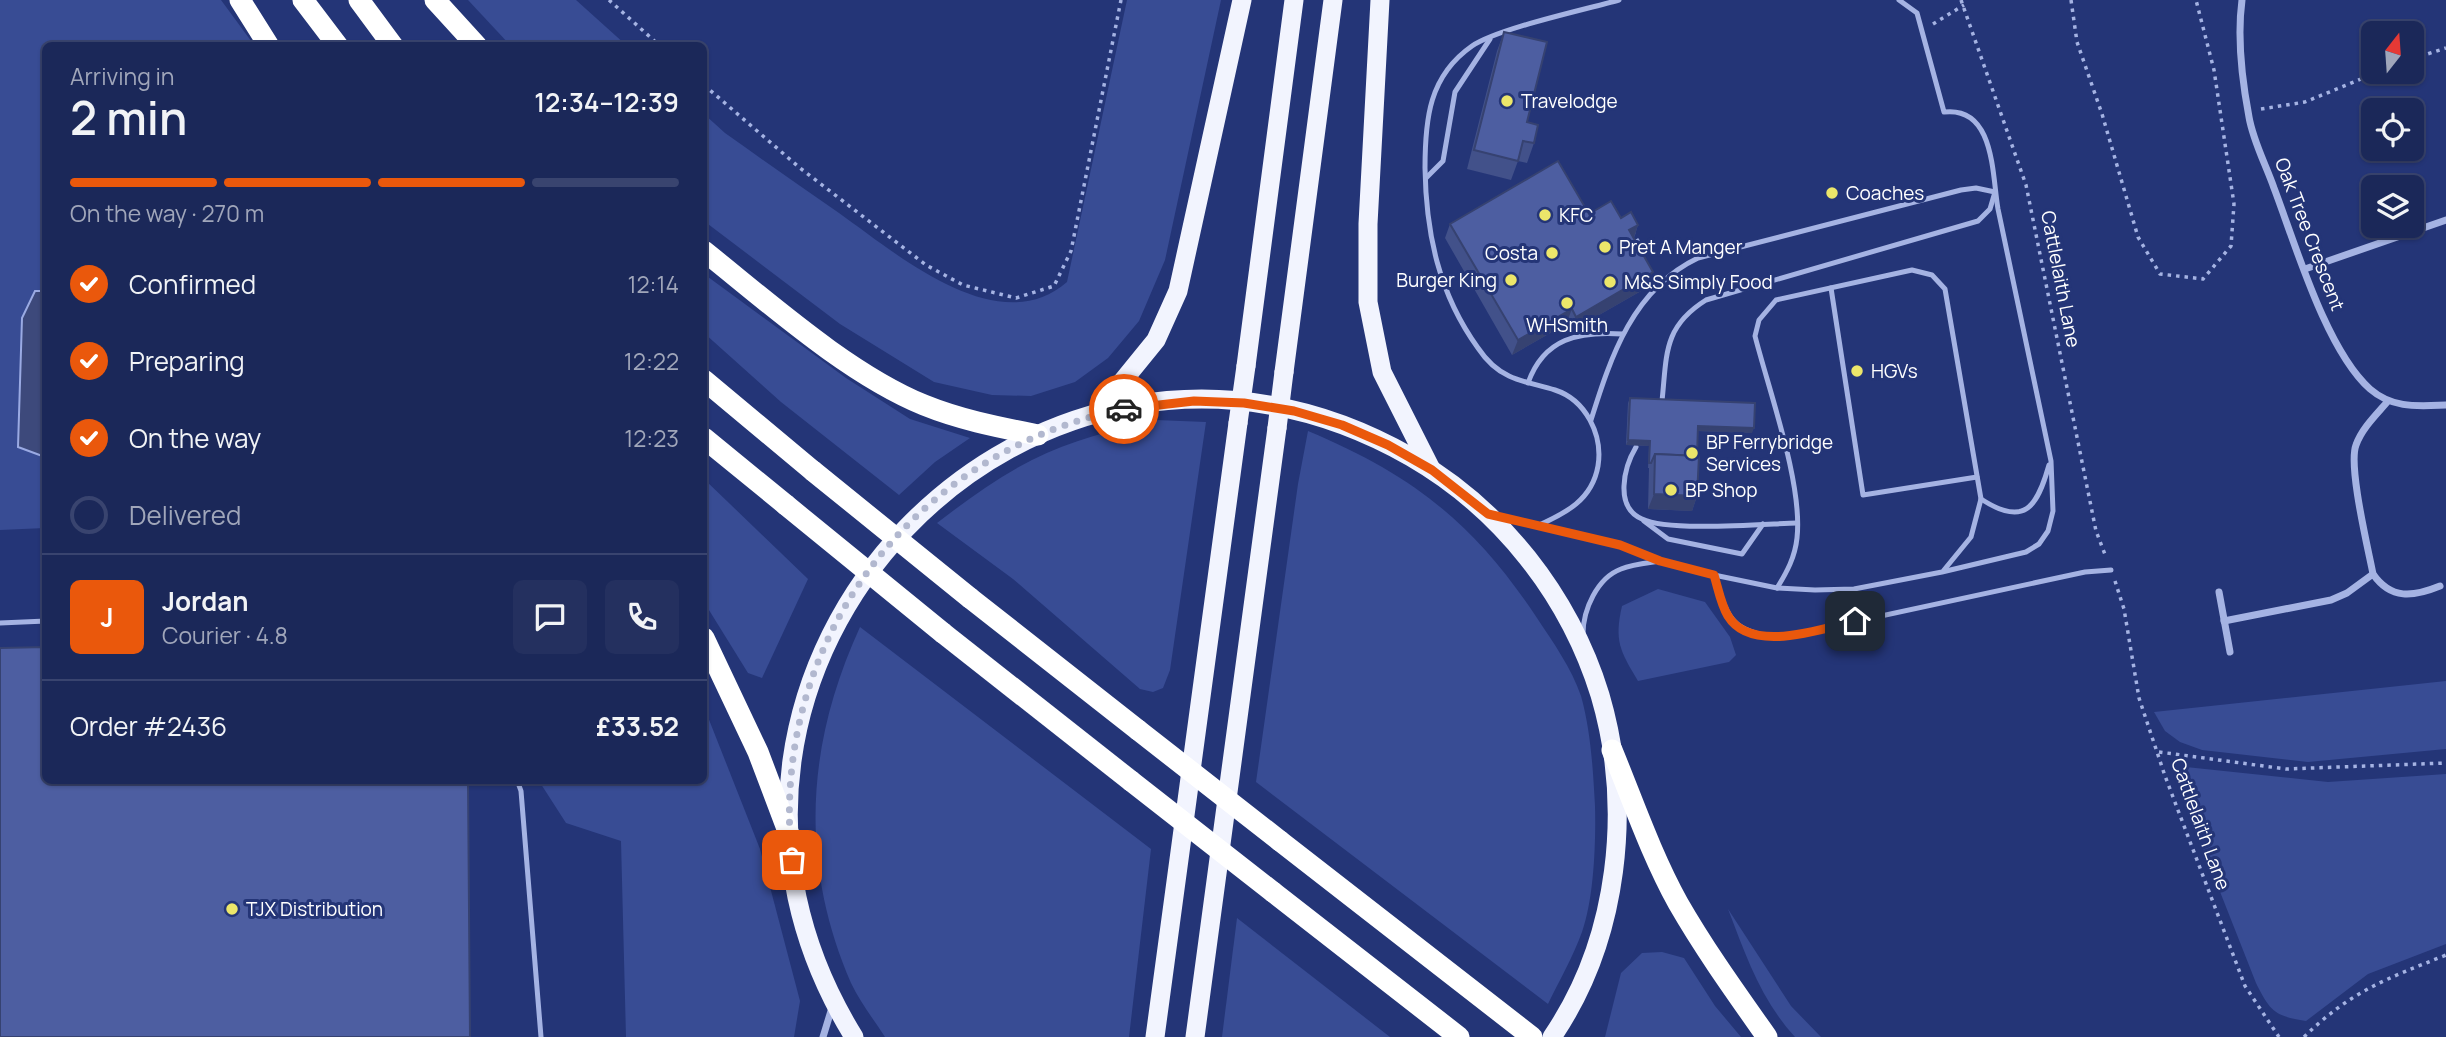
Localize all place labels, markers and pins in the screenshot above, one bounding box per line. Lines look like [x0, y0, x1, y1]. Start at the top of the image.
place label: Travelodge [1521, 88, 1618, 114]
marker: Travelodge [1499, 93, 1515, 109]
place label: Coaches [1846, 180, 1924, 206]
marker: Coaches [1824, 185, 1840, 201]
place label: KFC [1559, 202, 1593, 228]
marker: KFC [1537, 207, 1553, 223]
place label: Pret A Manger [1619, 234, 1743, 260]
marker: Pret A Manger [1597, 239, 1613, 255]
place label: Costa [1485, 240, 1538, 266]
marker: Costa [1544, 245, 1560, 261]
place label: Burger King [1396, 267, 1497, 293]
place label: M&S Simply Food [1624, 269, 1773, 295]
marker: Burger King [1503, 272, 1519, 288]
marker: M&S Simply Food [1602, 274, 1618, 290]
marker: WHSmith [1559, 295, 1575, 311]
place label: WHSmith [1526, 312, 1608, 338]
place label: HGVs [1871, 358, 1918, 384]
marker: HGVs [1849, 363, 1865, 379]
place label: BP Ferrybridge Services [1706, 429, 1833, 477]
marker: BP Ferrybridge Services [1684, 445, 1700, 461]
place label: BP Shop [1685, 477, 1757, 503]
marker: BP Shop [1663, 482, 1679, 498]
pin [1825, 591, 1885, 651]
pin [762, 830, 822, 890]
place label: TJX Distribution [246, 896, 383, 922]
marker: TJX Distribution [224, 901, 240, 917]

